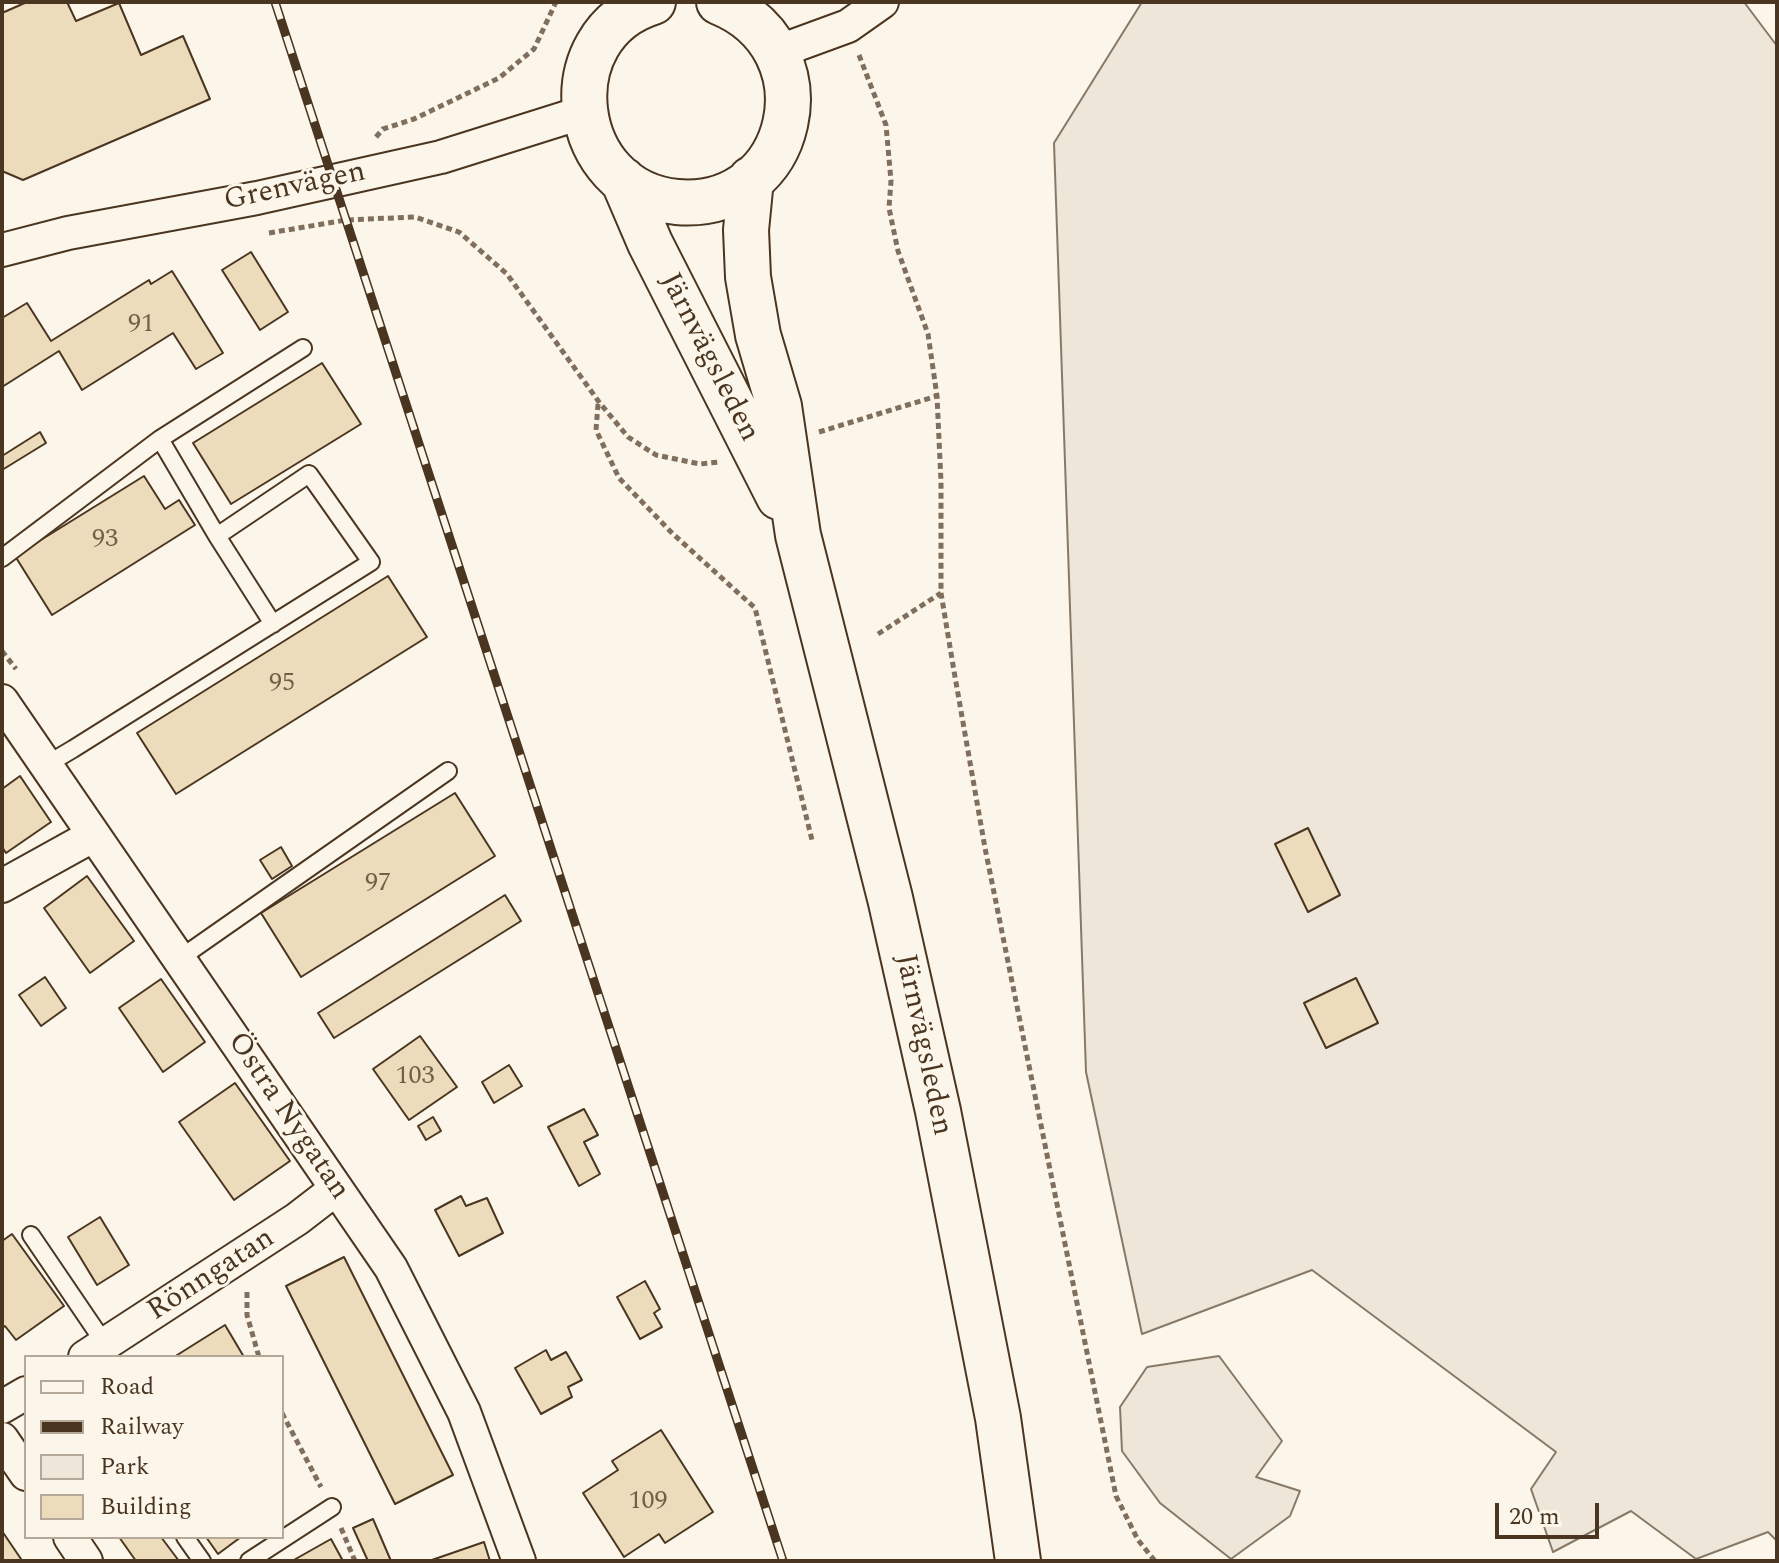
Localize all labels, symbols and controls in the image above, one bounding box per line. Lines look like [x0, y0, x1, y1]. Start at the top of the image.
street label: Grenvägen [221, 155, 369, 221]
street label: Järnvägsleden [650, 268, 766, 448]
house number: 91 [128, 310, 154, 342]
house number: 93 [92, 525, 118, 557]
house number: 95 [269, 669, 295, 701]
house number: 97 [365, 869, 391, 901]
street label: Järnvägsleden [885, 951, 959, 1139]
street label: Östra Nygatan [218, 1027, 356, 1207]
house number: 103 [396, 1062, 434, 1094]
street label: Rönngatan [142, 1222, 282, 1330]
legend [24, 1355, 284, 1539]
text: Road [100, 1369, 154, 1405]
text: Railway [100, 1409, 184, 1445]
text: Park [100, 1449, 150, 1485]
house number: 109 [629, 1487, 667, 1519]
scale bar [1499, 1487, 1603, 1537]
text: Building [100, 1489, 192, 1525]
text: 20 m [1509, 1499, 1560, 1535]

